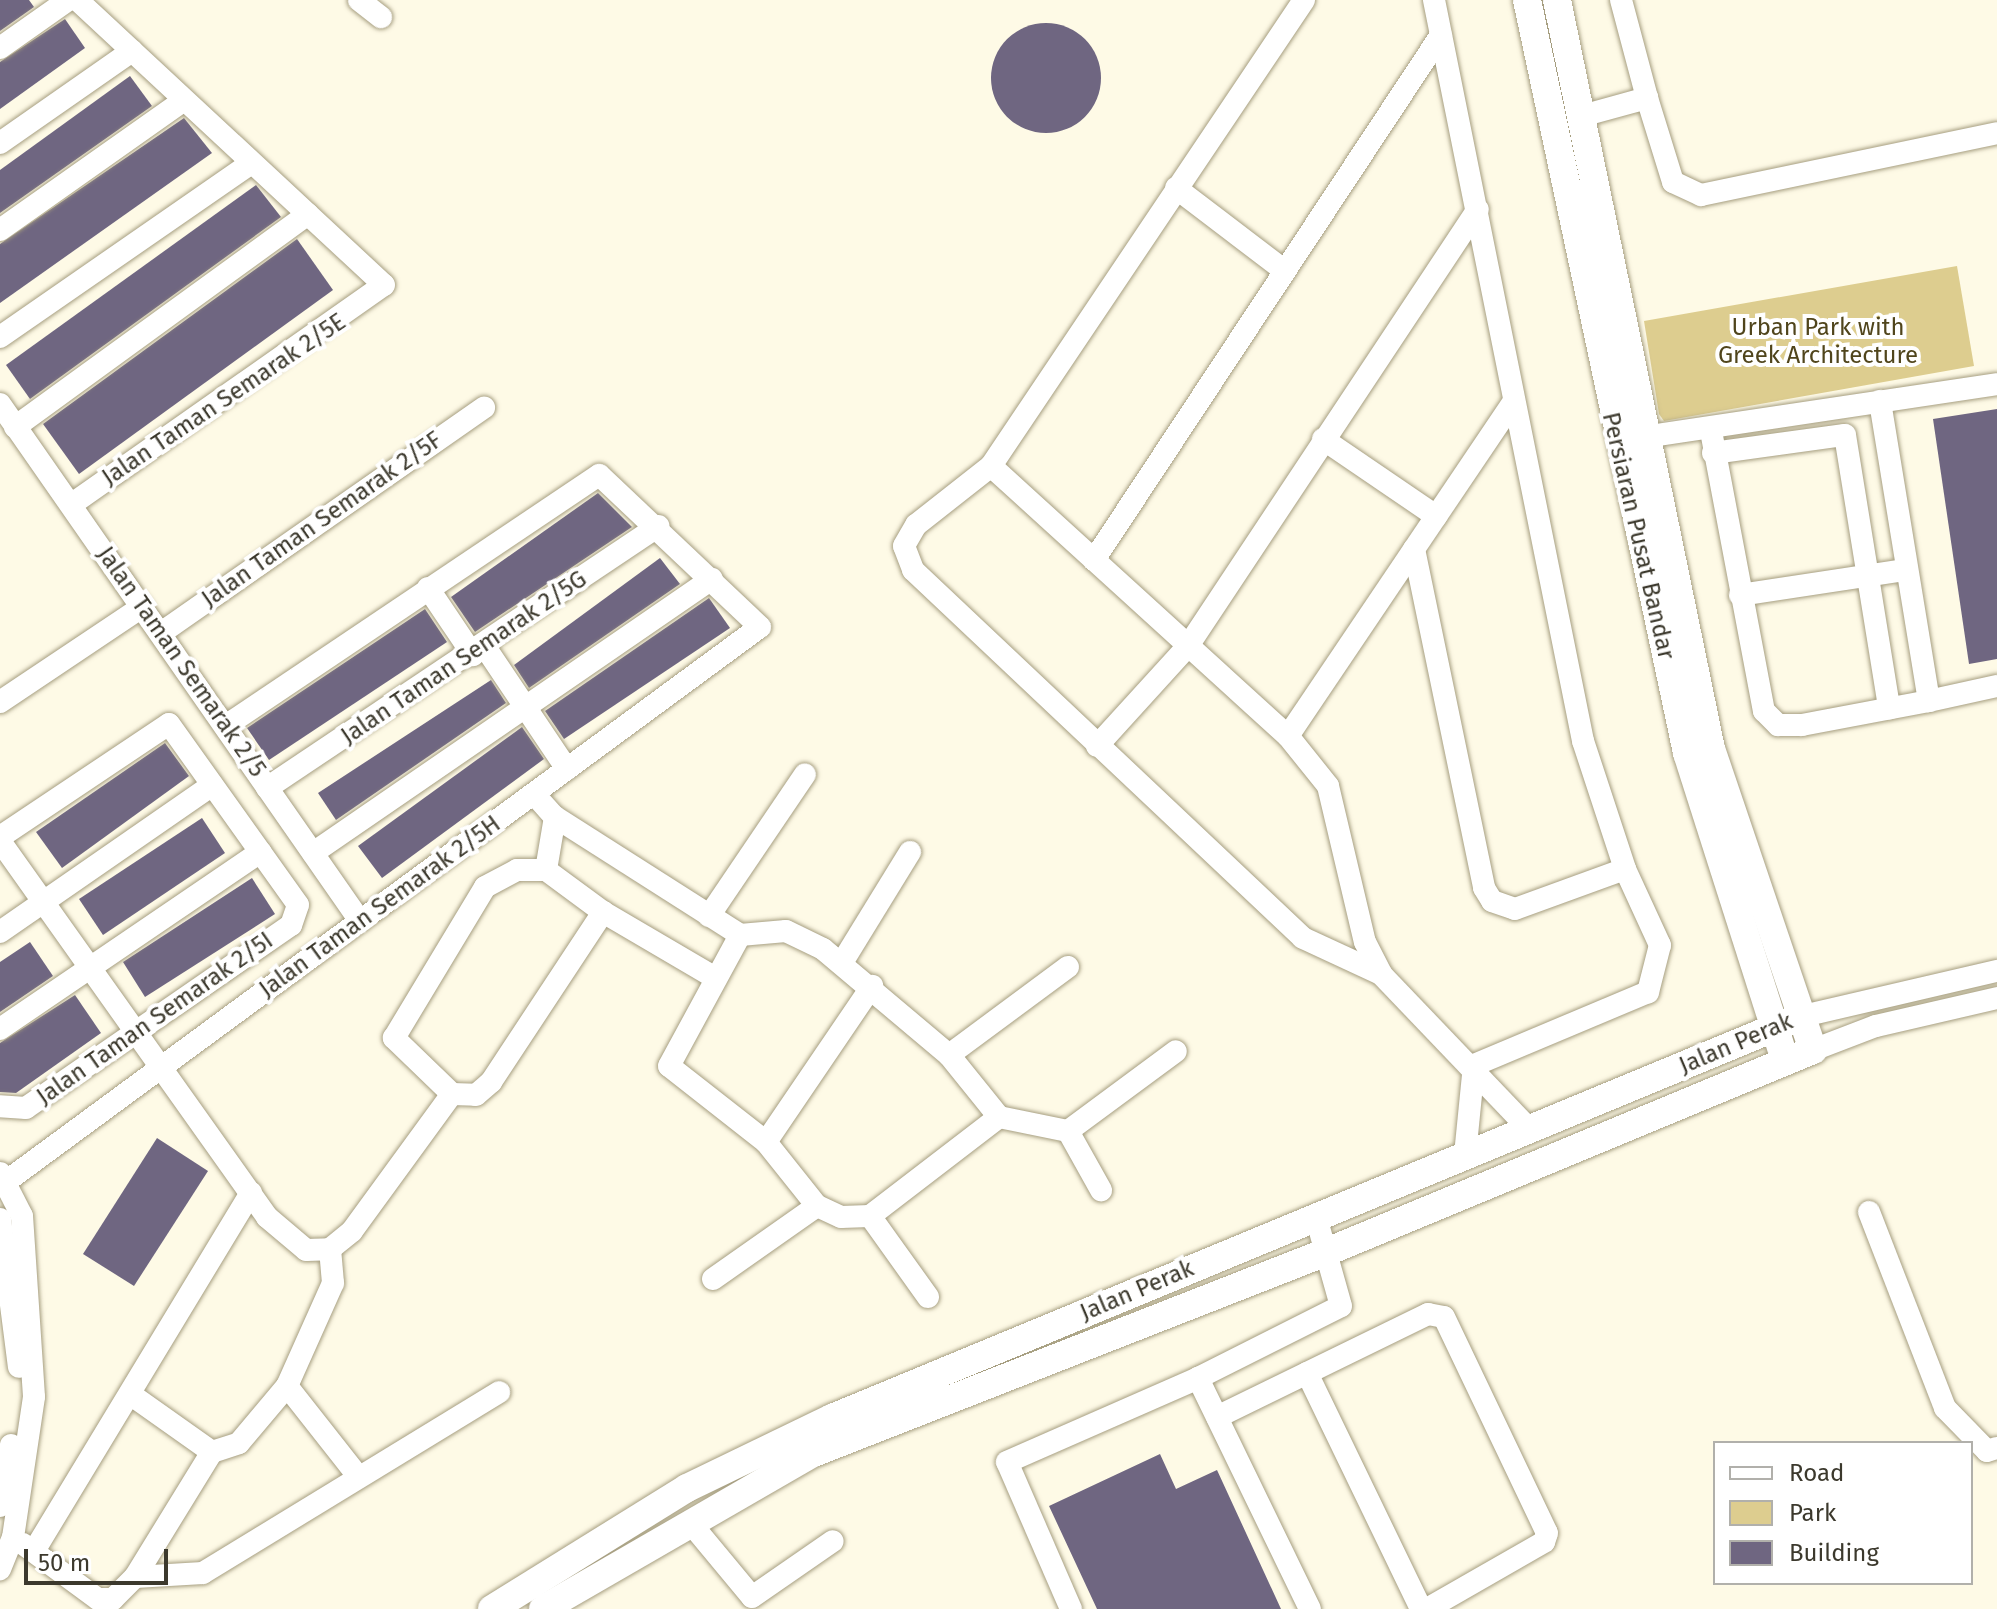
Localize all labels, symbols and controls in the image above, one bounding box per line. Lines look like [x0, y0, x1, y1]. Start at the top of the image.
street label: Jalan Taman Semarak 2/5E [97, 308, 351, 492]
park label: Urban Park with Greek Architecture [1718, 314, 1918, 370]
street label: Persiaran Pusat Bandar [1596, 410, 1680, 662]
street label: Jalan Taman Semarak 2/5F [196, 426, 448, 614]
street label: Jalan Taman Semarak 2/5 [90, 541, 272, 783]
street label: Jalan Taman Semarak 2/5G [336, 565, 592, 751]
street label: Jalan Taman Semarak 2/5H [254, 810, 506, 1004]
street label: Jalan Taman Semarak 2/5I [31, 926, 279, 1112]
street label: Jalan Perak [1675, 1007, 1797, 1081]
street label: Jalan Perak [1076, 1254, 1198, 1328]
legend [1713, 1441, 1973, 1585]
text: Road [1789, 1459, 1844, 1487]
text: Park [1789, 1499, 1836, 1527]
scale bar [28, 1533, 172, 1583]
text: Building [1789, 1539, 1879, 1567]
text: 50 m [38, 1549, 90, 1577]

